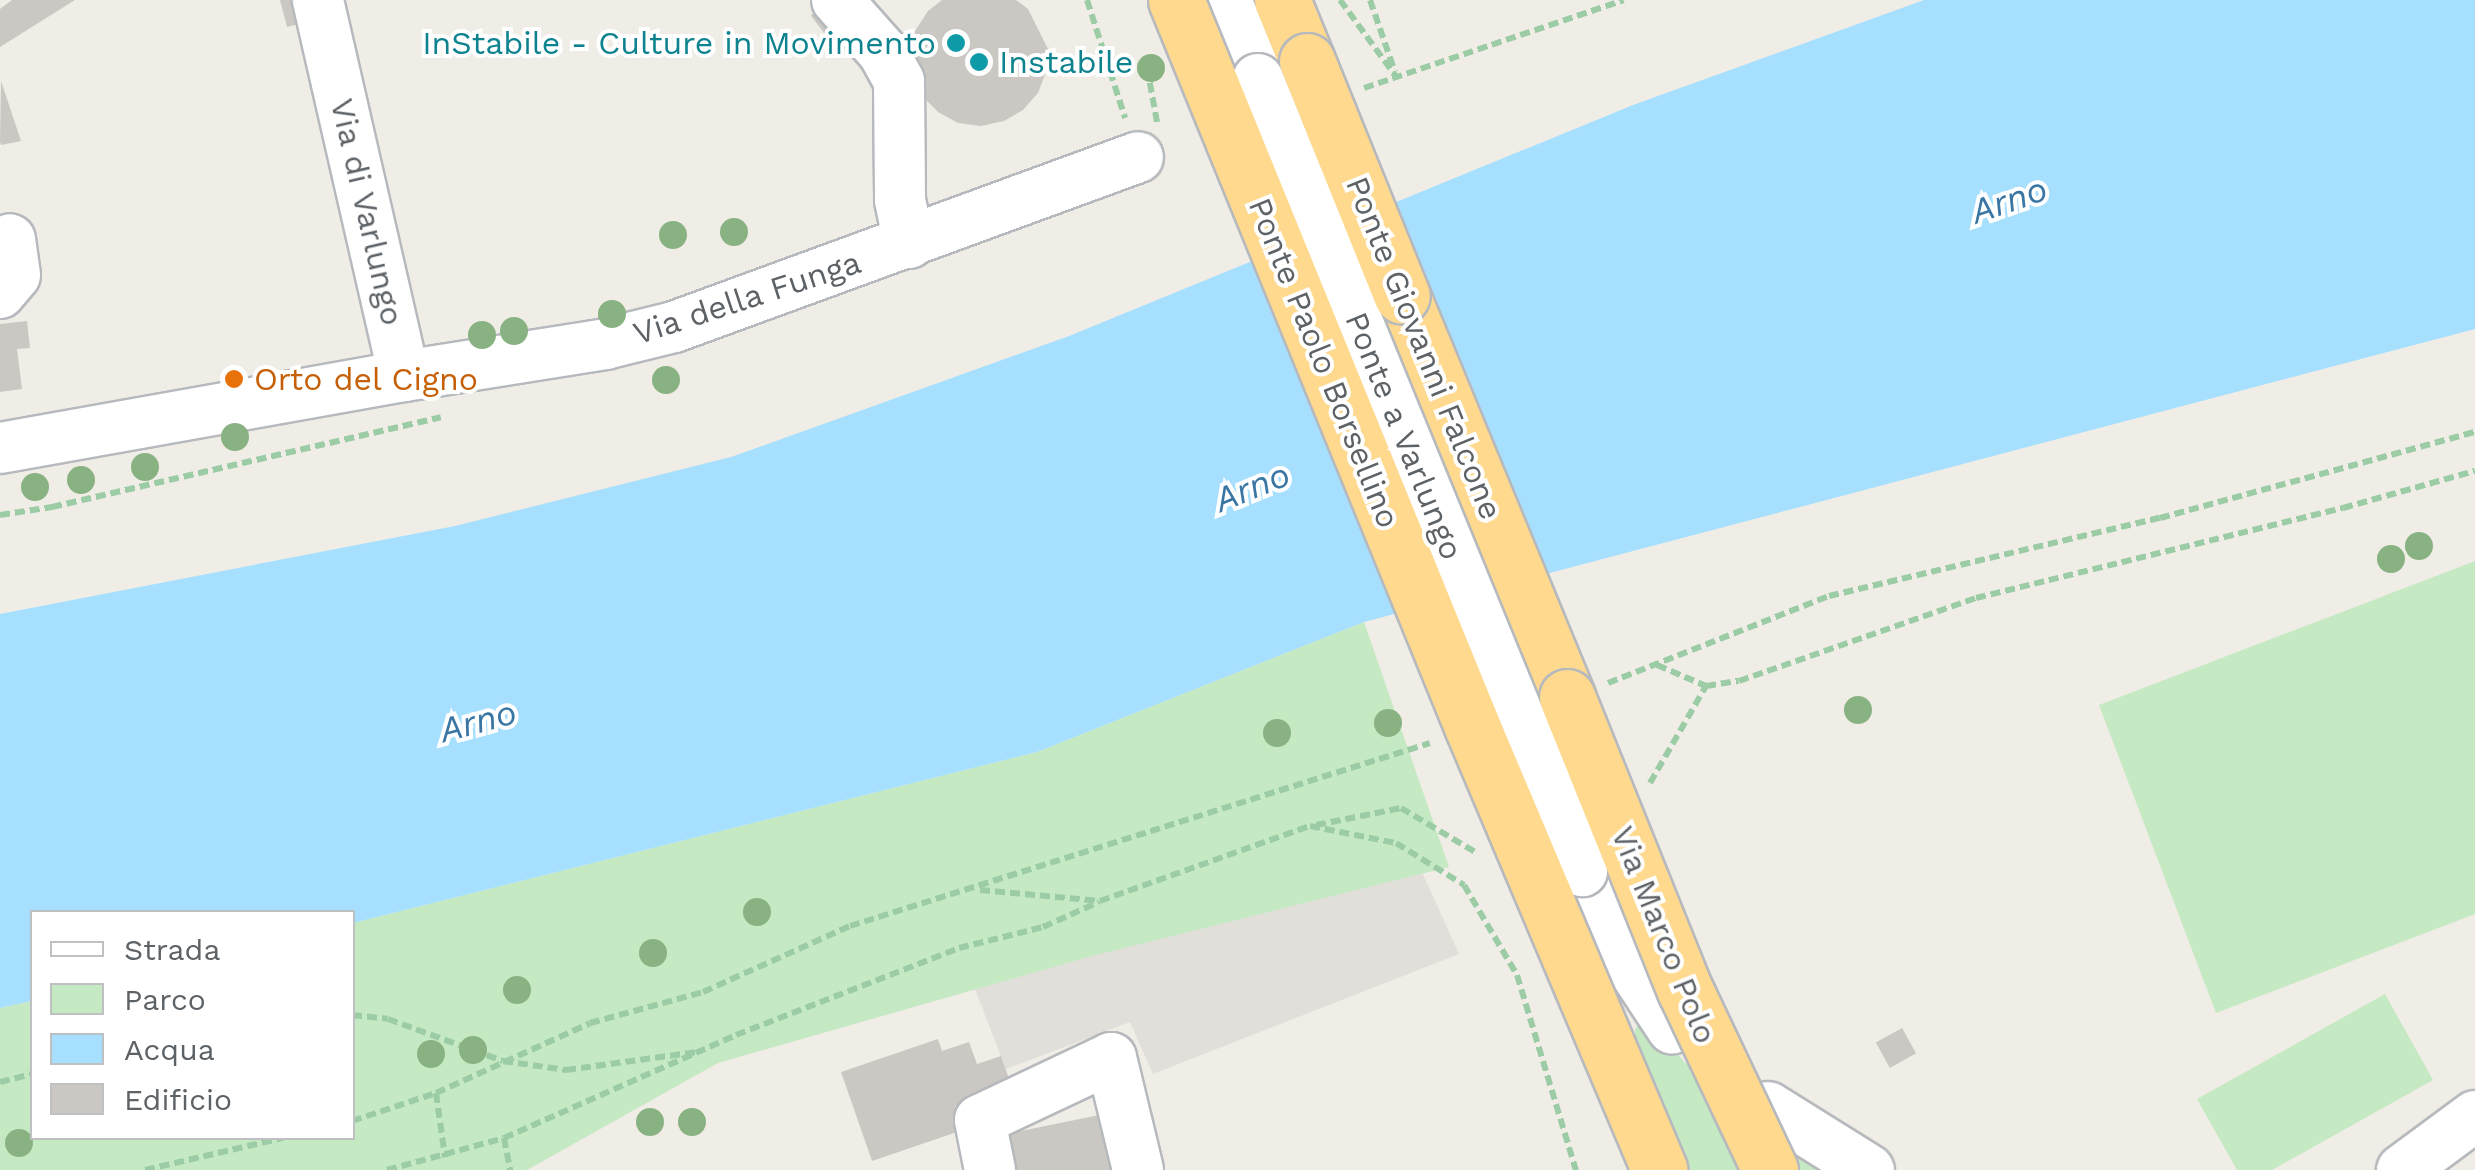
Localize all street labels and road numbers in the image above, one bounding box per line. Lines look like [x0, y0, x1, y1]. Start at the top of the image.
street label: Via di Varlungo [322, 94, 412, 330]
street label: Ponte Giovanni Falcone [1338, 171, 1510, 525]
street label: Ponte Paolo Borsellino [1240, 192, 1408, 534]
street label: Via della Funga [628, 243, 866, 353]
street label: Ponte a Varlungo [1336, 306, 1472, 566]
street label: Via Marco Polo [1603, 820, 1725, 1050]

